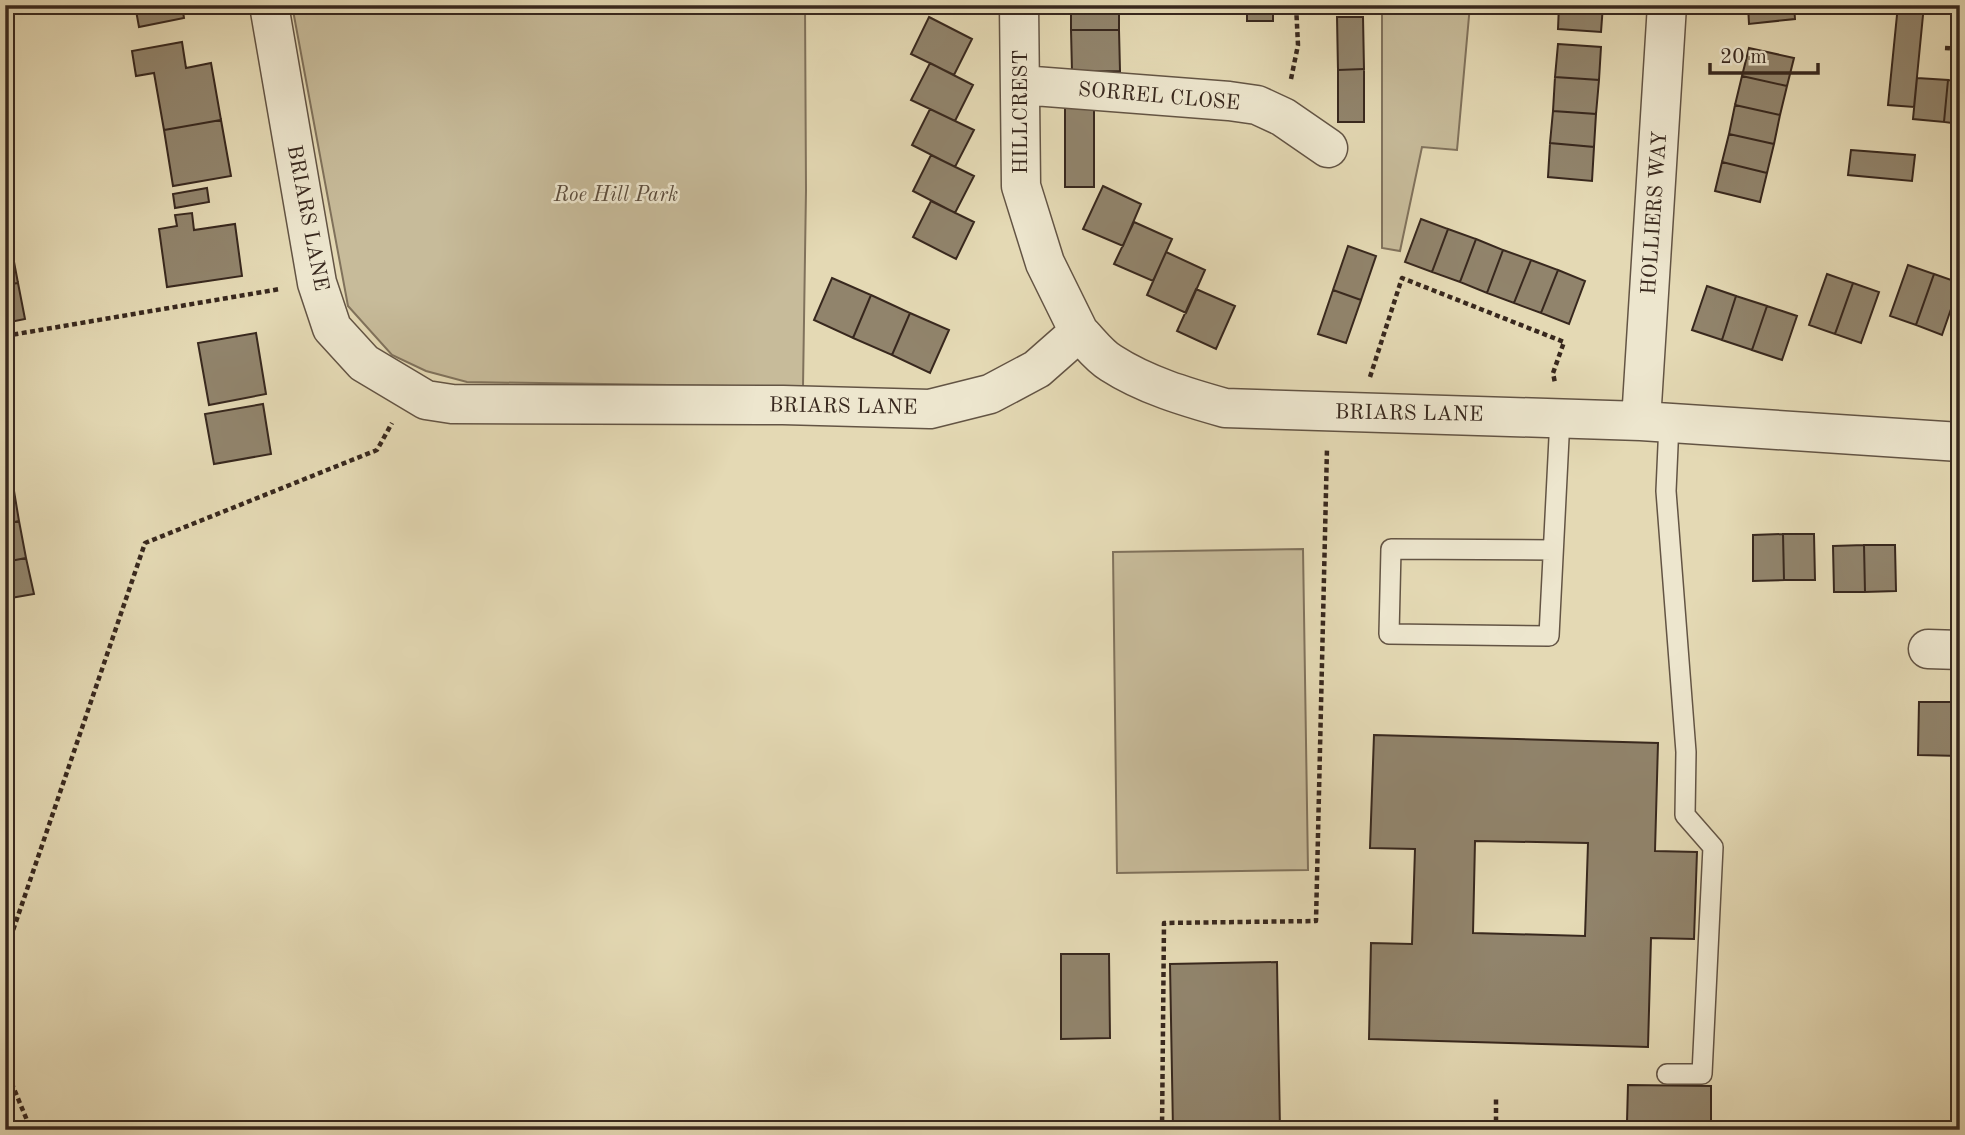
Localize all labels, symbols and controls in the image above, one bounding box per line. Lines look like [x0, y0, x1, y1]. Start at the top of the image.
scale bar [1710, 32, 1818, 76]
text: 20 m [1720, 47, 1767, 68]
street label: HILLCREST [1011, 50, 1032, 174]
street label: SORREL CLOSE [1077, 79, 1241, 115]
street label: HOLLIERS WAY [1639, 130, 1671, 296]
street label: BRIARS LANE [283, 143, 331, 293]
park label: Roe Hill Park [553, 185, 678, 206]
street label: BRIARS LANE [769, 395, 917, 419]
street label: BRIARS LANE [1335, 402, 1483, 426]

